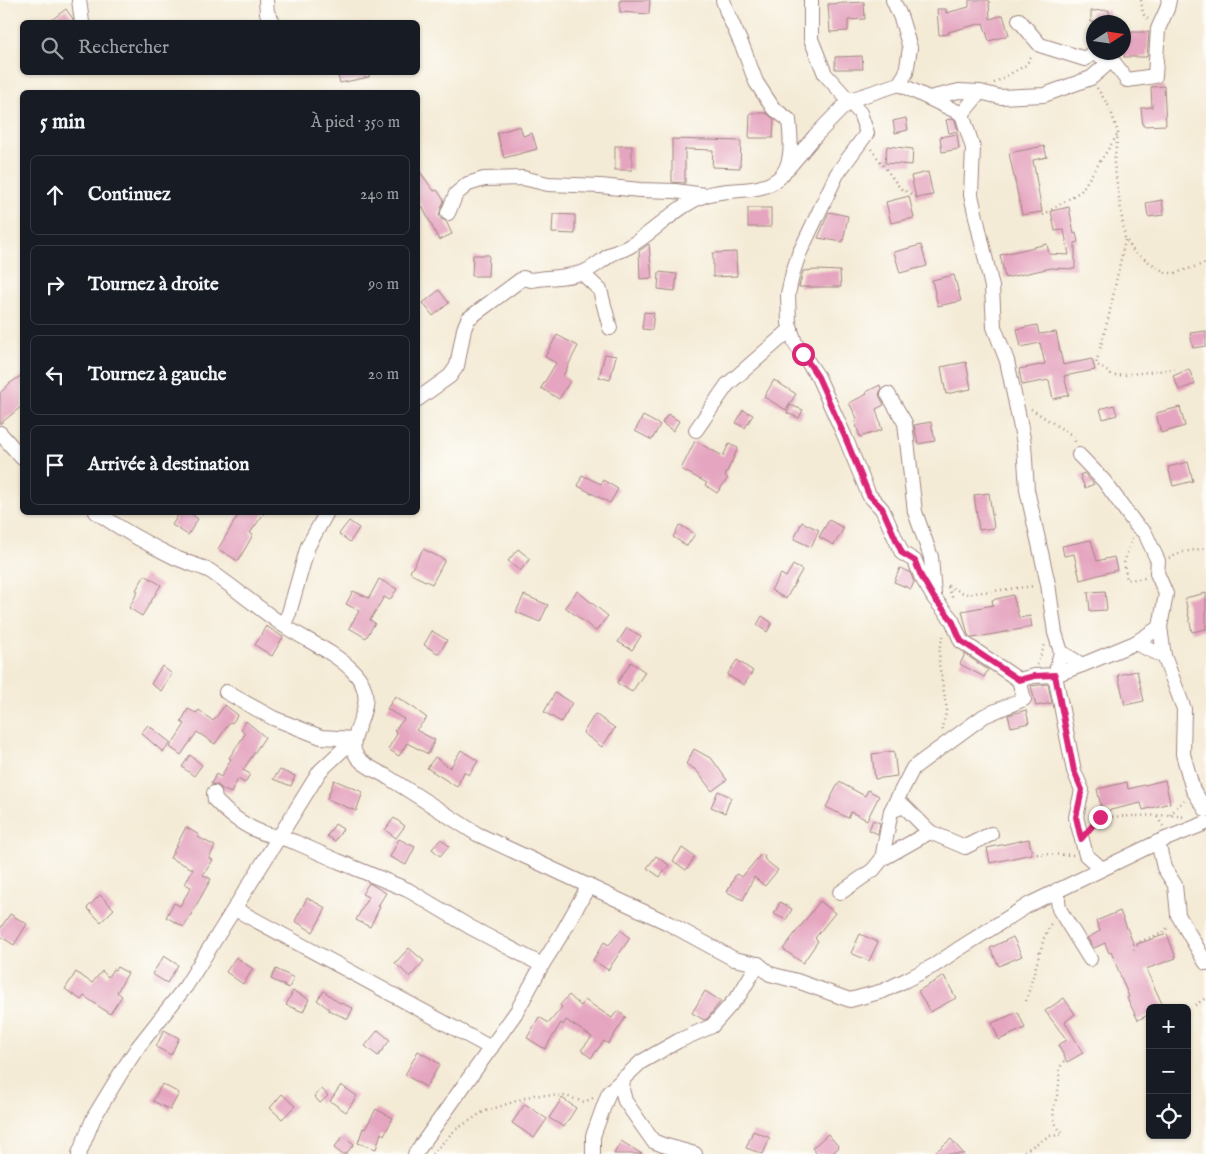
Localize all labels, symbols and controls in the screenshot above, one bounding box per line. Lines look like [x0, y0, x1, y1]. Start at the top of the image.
north arrow [1086, 15, 1131, 60]
search box [20, 20, 420, 75]
icon: search [38, 34, 66, 62]
text: Rechercher [78, 36, 169, 60]
text: 5 min [40, 109, 85, 136]
text: À pied · 350 m [311, 113, 400, 133]
icon: ahead [41, 181, 69, 209]
text: Continuez [88, 183, 171, 207]
text: 240 m [360, 185, 399, 205]
icon: right [41, 271, 69, 299]
text: Tournez à droite [88, 273, 219, 297]
text: 90 m [368, 275, 399, 295]
route start [792, 343, 815, 366]
icon: left [41, 361, 69, 389]
text: Tournez à gauche [88, 363, 227, 387]
text: 20 m [368, 365, 399, 385]
icon: arrive [41, 451, 69, 479]
text: Arrivée à destination [88, 453, 249, 477]
route end [1089, 806, 1112, 829]
map controls [1146, 1004, 1191, 1139]
button: + [1146, 1004, 1191, 1049]
button: − [1146, 1049, 1191, 1094]
button: locate [1146, 1094, 1191, 1139]

